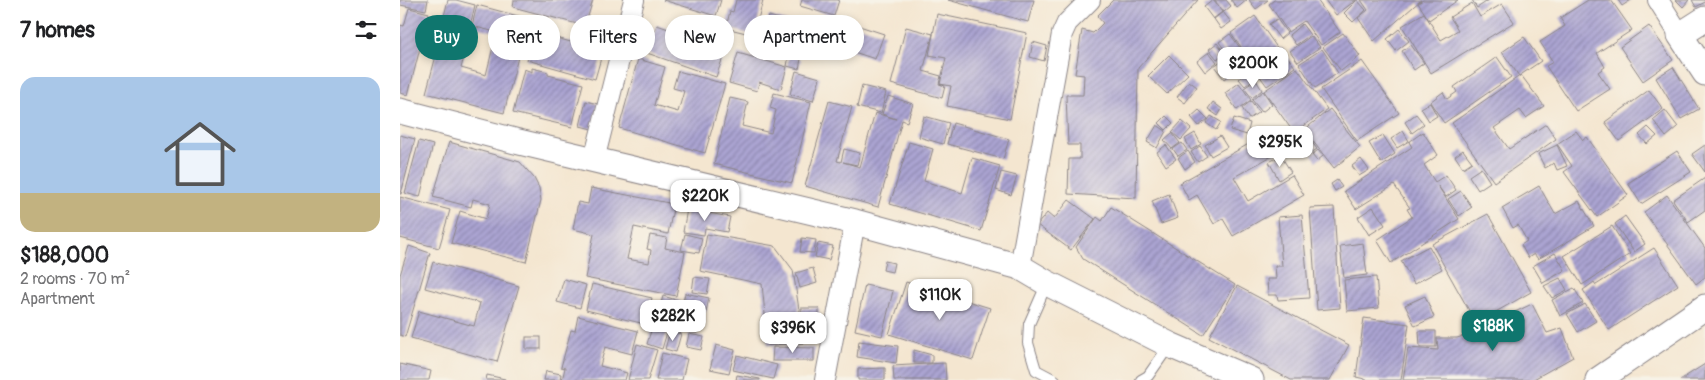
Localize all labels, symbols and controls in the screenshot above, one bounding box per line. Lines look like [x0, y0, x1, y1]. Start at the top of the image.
chip: Buy [415, 15, 478, 60]
chip: Rent [488, 15, 560, 60]
chip: Filters [570, 15, 655, 60]
chip: New [665, 15, 734, 60]
chip: Apartment [744, 15, 864, 60]
icon: filters [352, 16, 380, 44]
text: 7 homes [20, 17, 95, 44]
pin: $200K [1218, 46, 1288, 89]
text: $200K [1228, 53, 1278, 73]
icon: home [155, 109, 245, 199]
pin: $295K [1245, 126, 1315, 168]
text: $295K [1258, 132, 1302, 152]
pin: $220K [670, 180, 740, 222]
text: $220K [681, 186, 729, 206]
text: $188,000 [20, 242, 109, 269]
text: 2 rooms · 70 m² [20, 269, 130, 289]
pin: $110K [905, 278, 975, 321]
text: $110K [919, 285, 961, 305]
text: Apartment [20, 289, 95, 309]
pin: $282K [638, 300, 708, 342]
text: $282K [651, 306, 695, 326]
pin: $188K [1458, 310, 1528, 352]
pin: $396K [758, 312, 828, 354]
text: $188K [1473, 316, 1513, 336]
text: $396K [771, 318, 815, 338]

